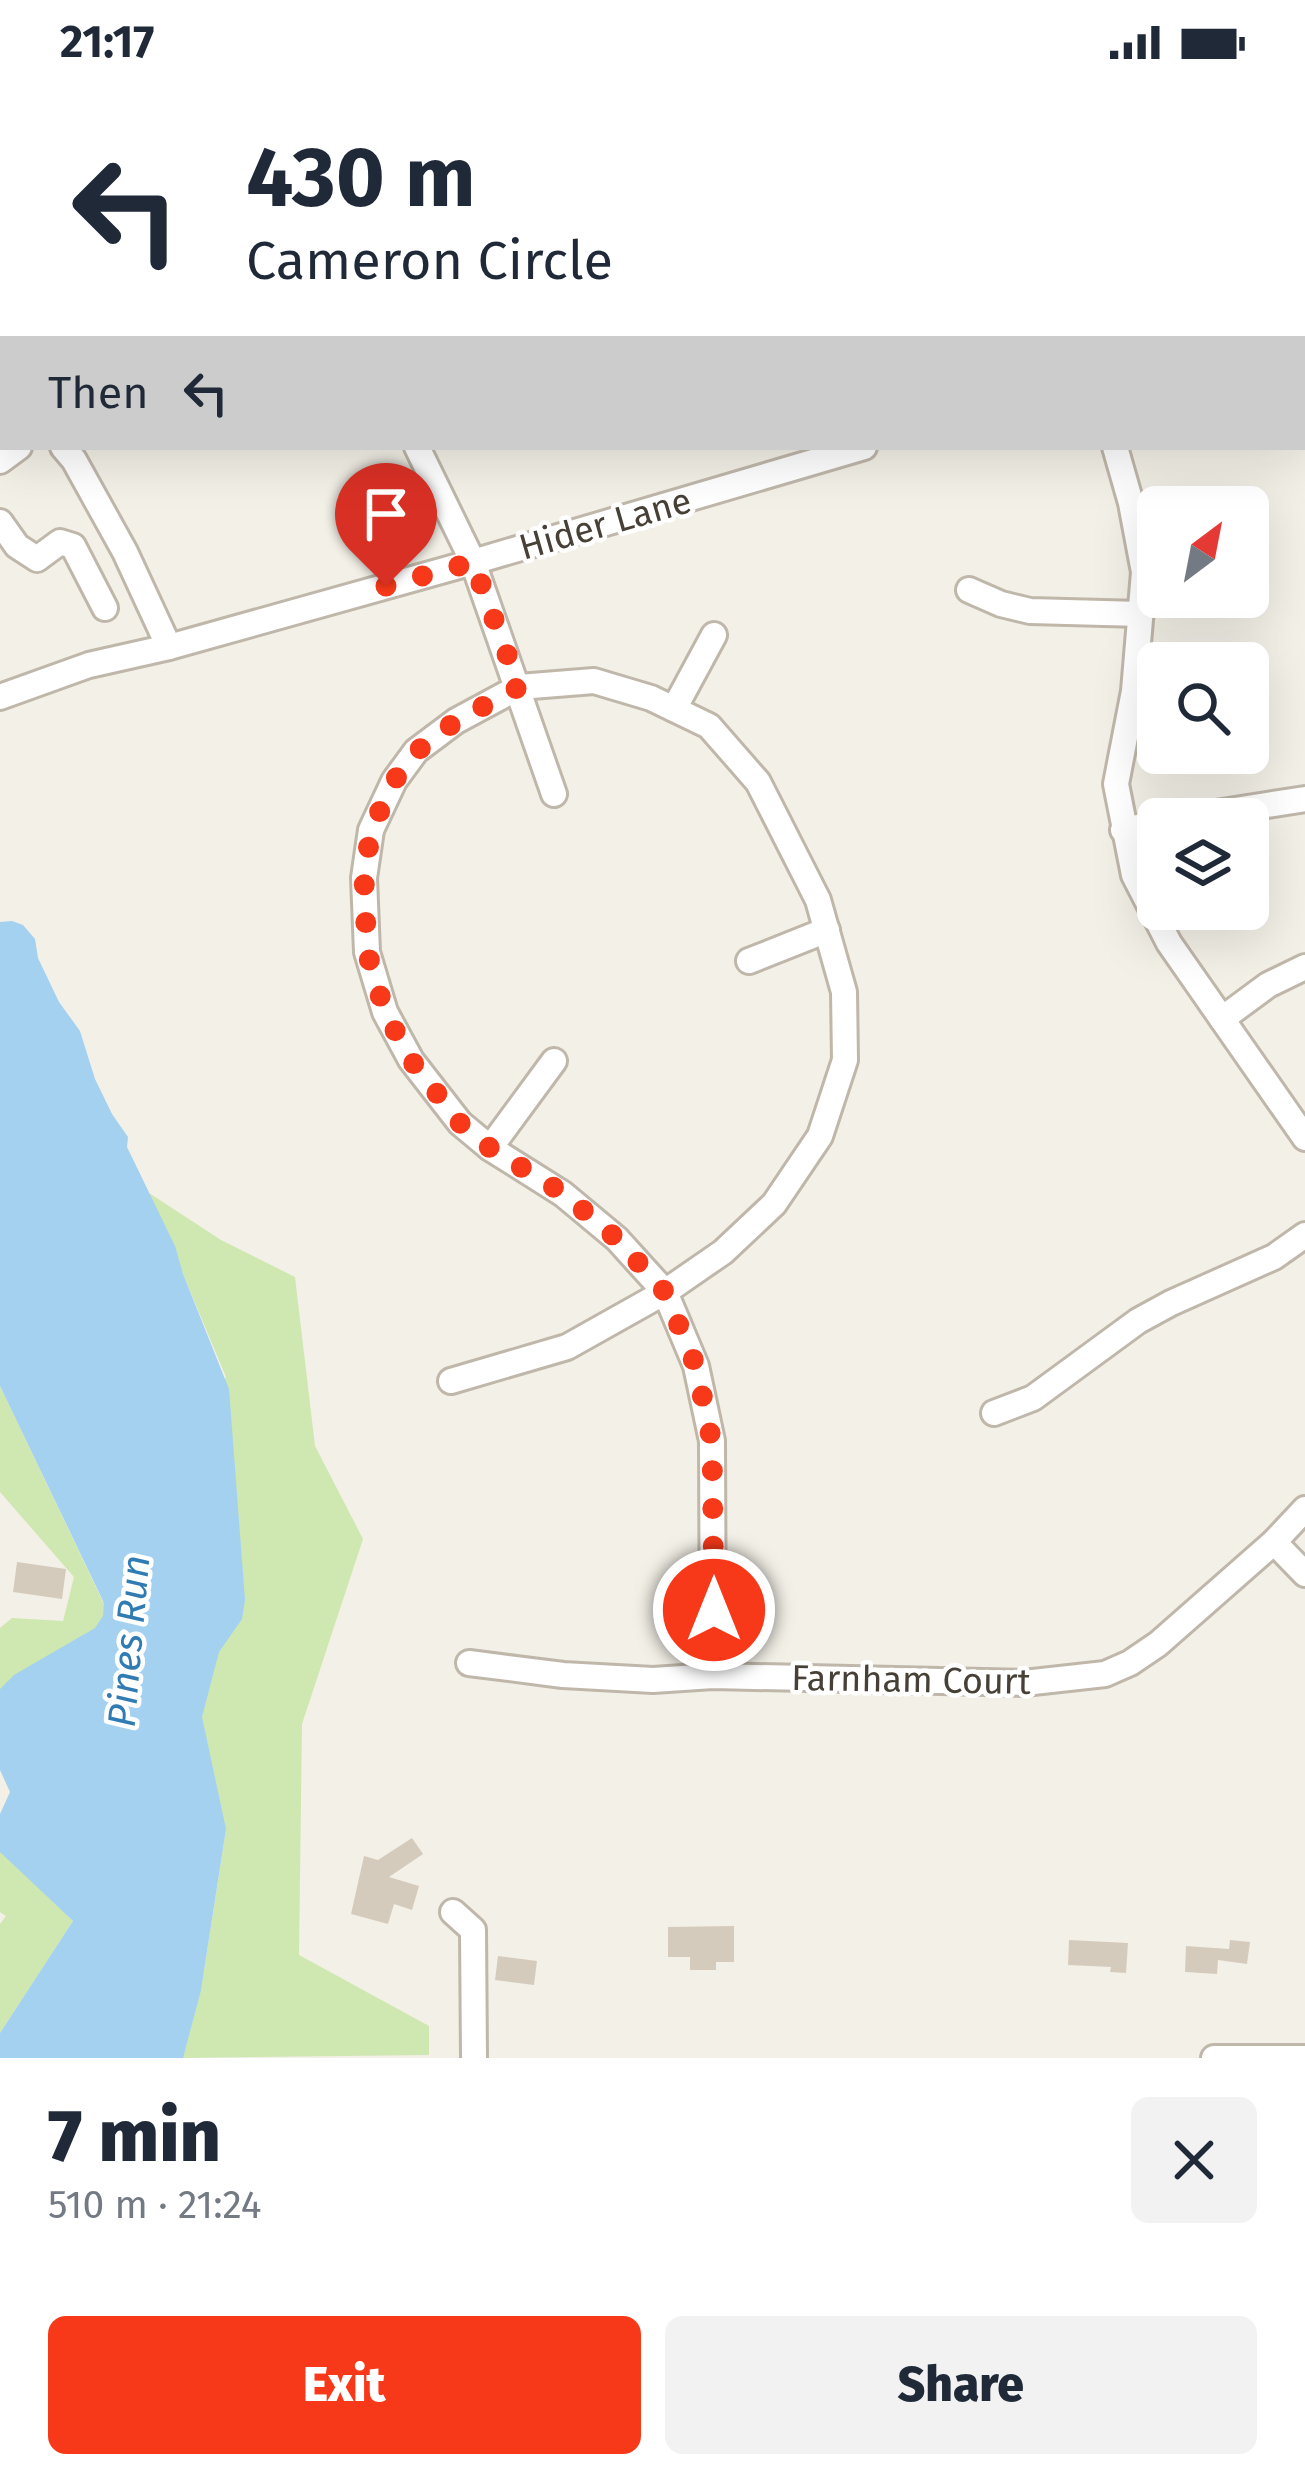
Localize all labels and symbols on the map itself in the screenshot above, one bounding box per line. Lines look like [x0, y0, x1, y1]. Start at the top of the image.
pin [335, 463, 437, 586]
street label: Hider Lane [514, 478, 696, 570]
north arrow [1137, 486, 1269, 618]
position arrow [651, 1547, 777, 1673]
water label: Pines Run [99, 1553, 159, 1729]
street label: Farnham Court [791, 1656, 1031, 1704]

